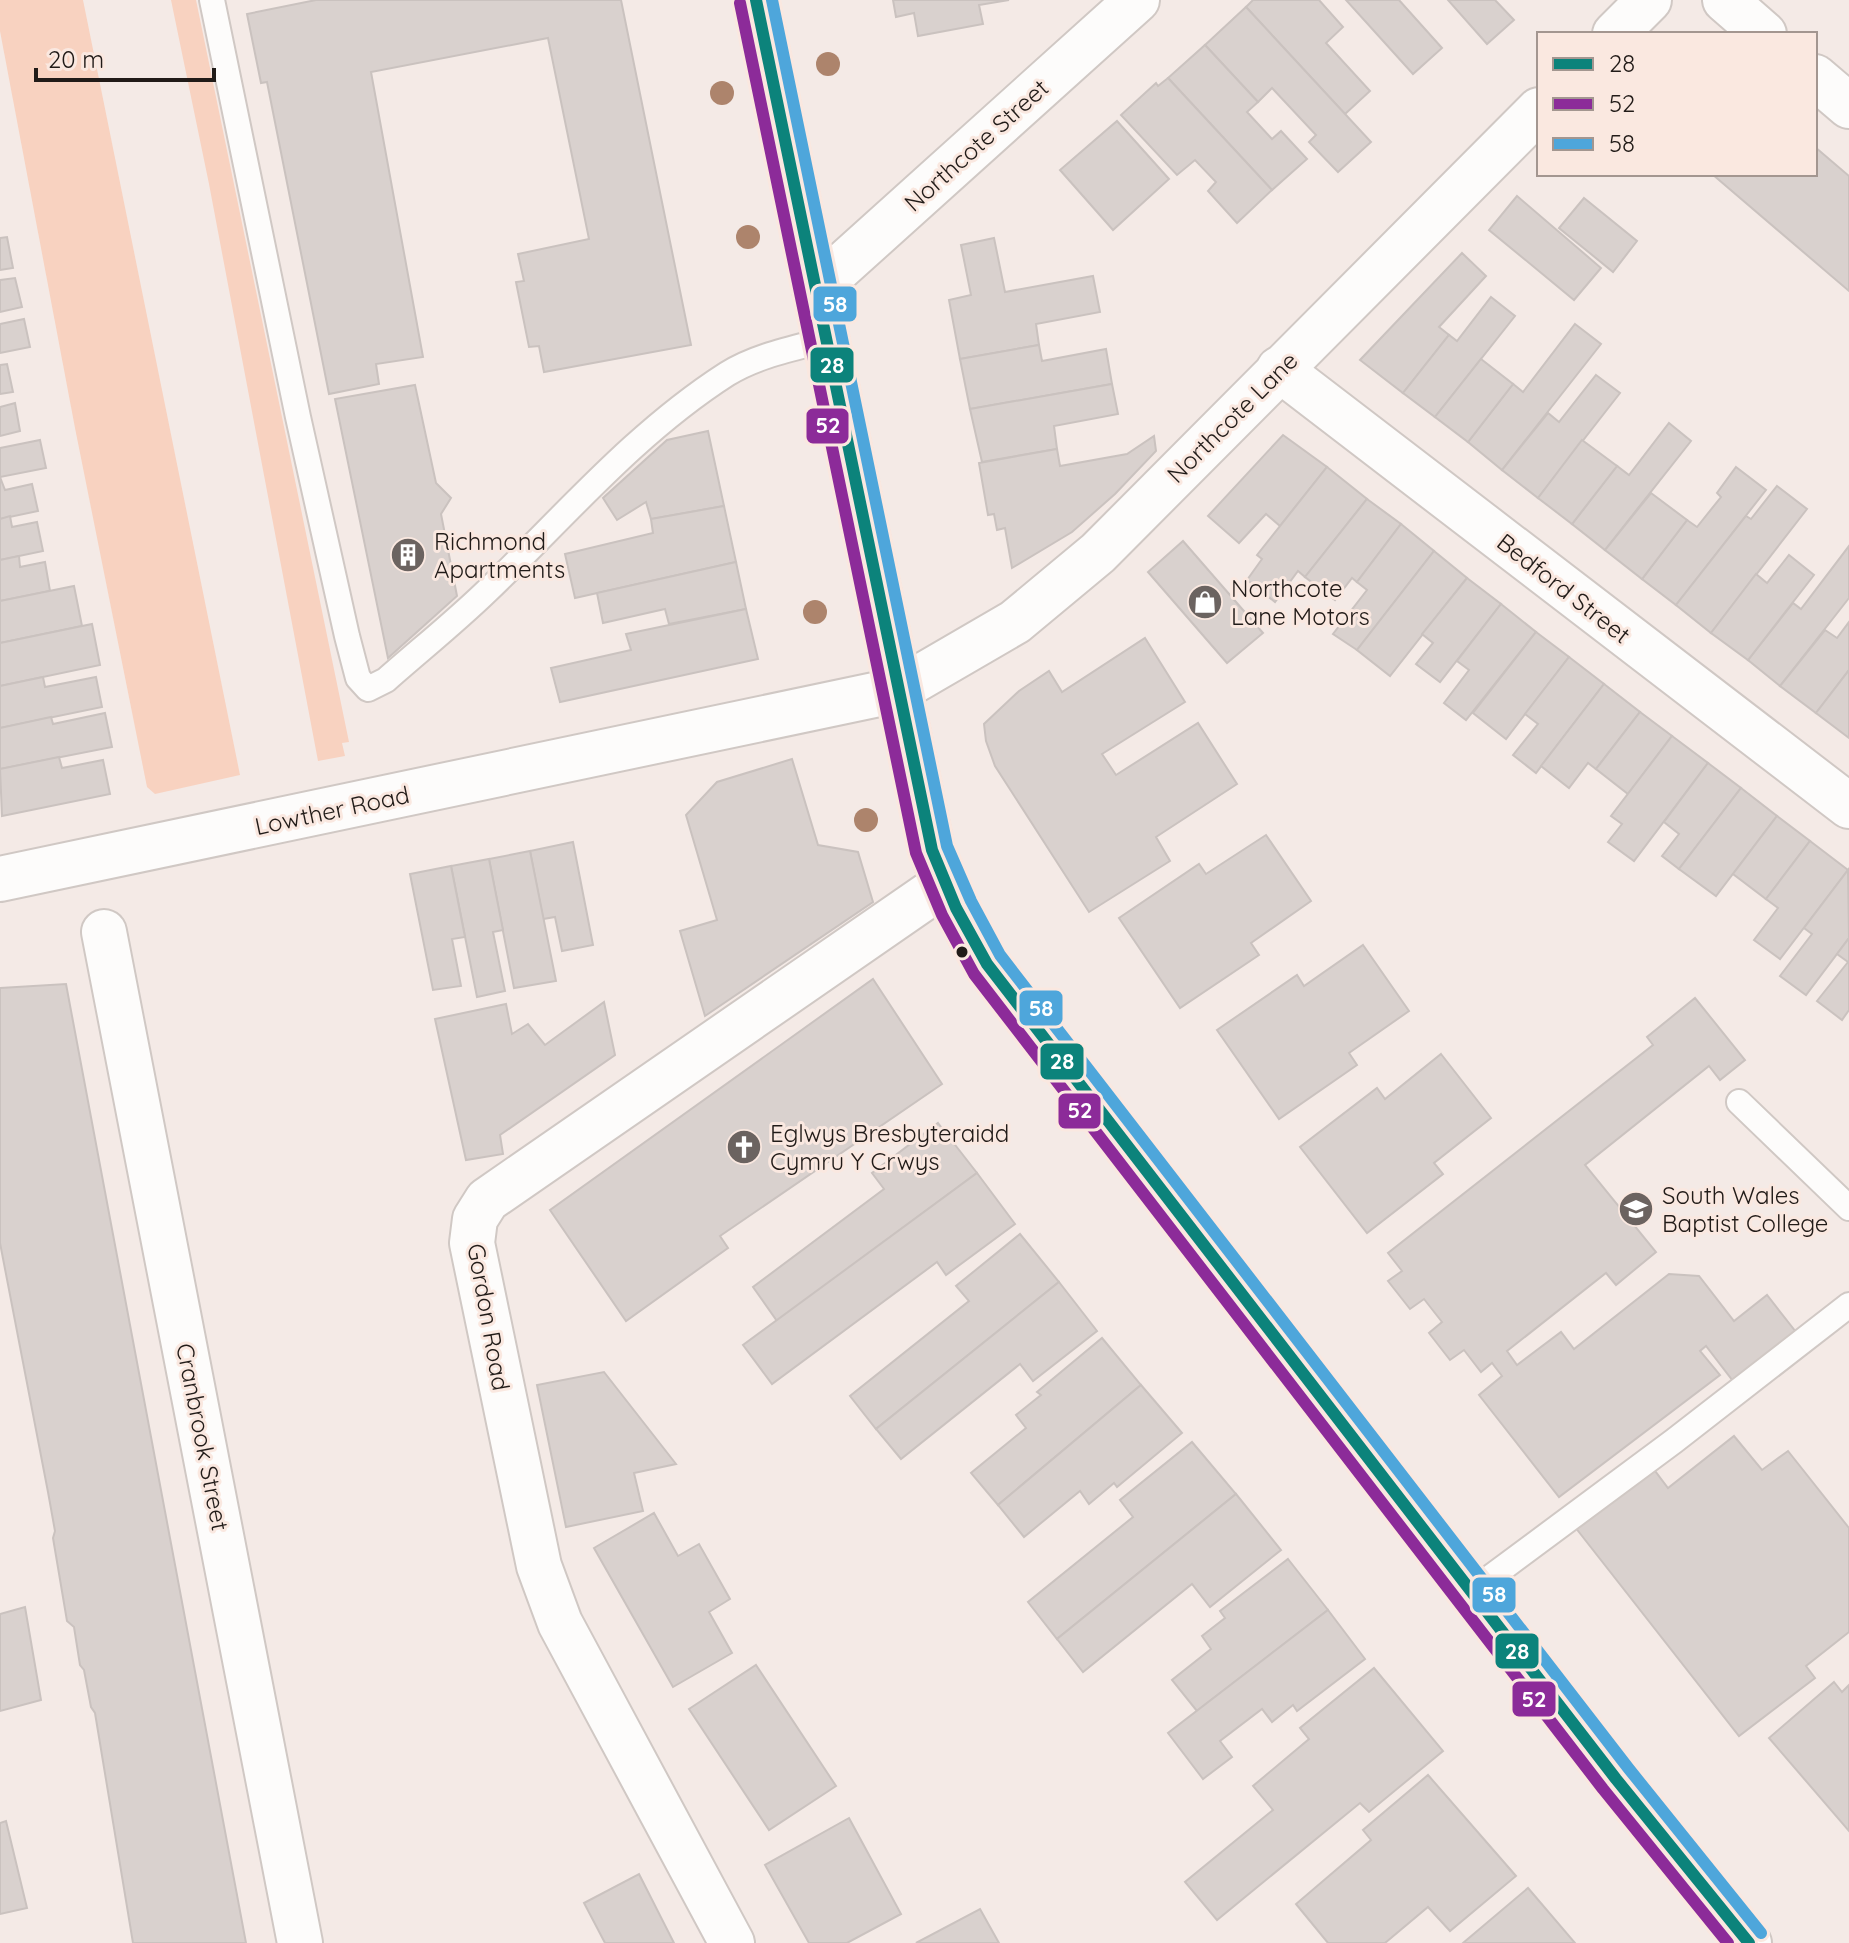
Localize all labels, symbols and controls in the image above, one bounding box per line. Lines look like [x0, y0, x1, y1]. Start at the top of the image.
scale bar [36, 32, 214, 82]
legend [1537, 32, 1817, 176]
text: 20 m [48, 44, 104, 74]
text: 28 [1609, 48, 1635, 78]
street label: Northcote Street [898, 72, 1054, 218]
text: 52 [1609, 88, 1635, 118]
text: 58 [1609, 128, 1635, 158]
line badge: 58 [812, 285, 858, 323]
text: 58 [823, 290, 847, 318]
street label: Northcote Lane [1160, 345, 1304, 489]
line badge: 28 [809, 346, 855, 384]
text: 28 [820, 351, 844, 379]
line badge: 52 [805, 407, 850, 445]
text: 52 [815, 411, 841, 439]
place label: Richmond Apartments [434, 526, 565, 584]
street label: Bedford Street [1491, 527, 1637, 649]
building icon: Richmond Apartments [389, 536, 427, 574]
place label: Northcote Lane Motors [1231, 573, 1370, 631]
shop icon: Northcote Lane Motors [1186, 583, 1224, 621]
street label: Lowther Road [252, 779, 412, 841]
unlabelled marker [954, 944, 970, 960]
line badge: 58 [1018, 989, 1064, 1027]
text: 58 [1029, 994, 1053, 1022]
line badge: 28 [1039, 1042, 1085, 1081]
text: 28 [1050, 1047, 1074, 1075]
line badge: 52 [1057, 1092, 1102, 1130]
text: 52 [1067, 1096, 1093, 1124]
place label: Eglwys Bresbyteraidd Cymru Y Crwys [770, 1118, 1009, 1176]
church icon: Eglwys Bresbyteraidd Cymru Y Crwys [725, 1128, 763, 1166]
place label: South Wales Baptist College [1662, 1180, 1828, 1238]
school or university icon: South Wales Baptist College [1617, 1190, 1655, 1228]
street label: Gordon Road [461, 1241, 517, 1393]
street label: Cranbrook Street [170, 1341, 236, 1533]
line badge: 58 [1471, 1576, 1517, 1614]
text: 58 [1482, 1580, 1506, 1608]
line badge: 28 [1494, 1632, 1540, 1670]
text: 28 [1505, 1637, 1529, 1665]
line badge: 52 [1511, 1680, 1557, 1718]
text: 52 [1521, 1685, 1547, 1713]

